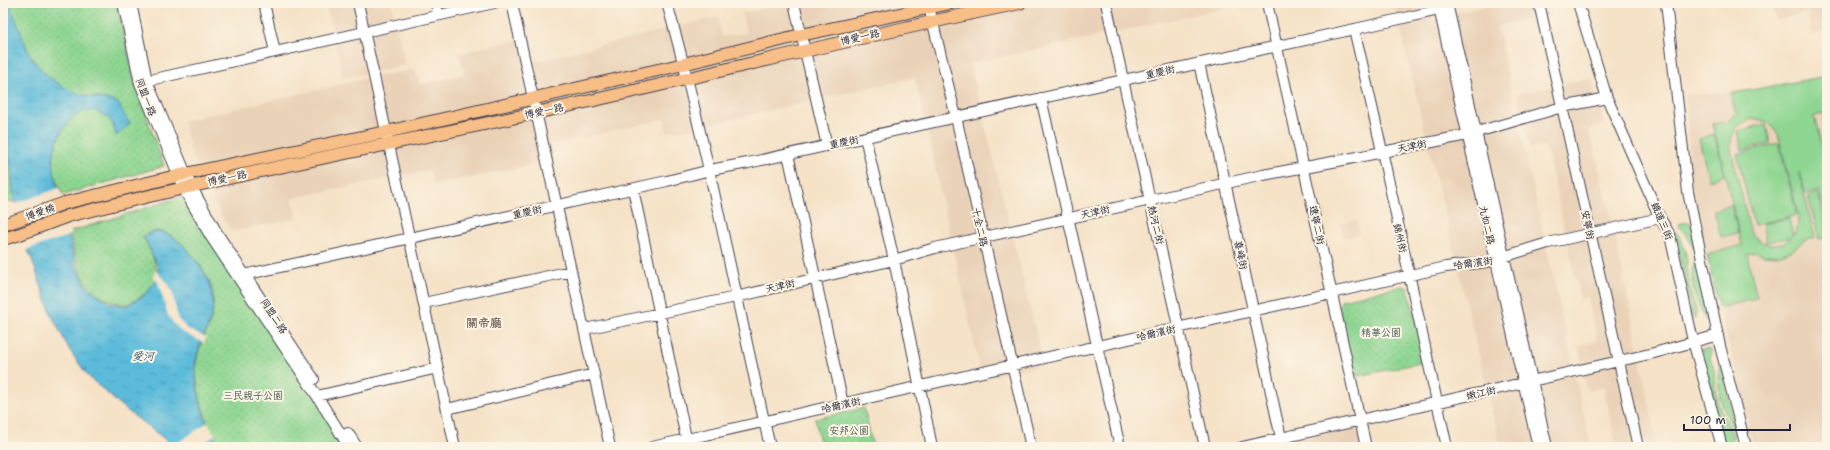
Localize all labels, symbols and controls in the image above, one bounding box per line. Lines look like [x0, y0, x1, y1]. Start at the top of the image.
street label: 博愛一路 [839, 26, 881, 48]
street label: 重慶街 [1144, 62, 1176, 82]
street label: 同盟一路 [133, 76, 159, 118]
street label: 博愛一路 [523, 100, 565, 122]
street label: 重慶街 [828, 133, 860, 151]
street label: 天津街 [1396, 137, 1428, 155]
street label: 博愛一路 [206, 167, 248, 189]
street label: 鐵道三街 [1648, 200, 1676, 242]
street label: 博愛橋 [24, 201, 56, 223]
street label: 重慶街 [511, 202, 543, 222]
street label: 天津街 [1079, 202, 1111, 222]
street label: 熱河二街 [1145, 204, 1167, 246]
street label: 遼寧二街 [1306, 204, 1328, 246]
street label: 九如二路 [1476, 204, 1498, 246]
street label: 十全二路 [969, 206, 991, 248]
street label: 安寧街 [1579, 209, 1597, 241]
street label: 錦州街 [1390, 222, 1410, 254]
street label: 喜峰街 [1232, 239, 1250, 271]
street label: 哈爾濱街 [1452, 254, 1494, 272]
street label: 天津街 [764, 276, 796, 296]
street label: 同盟二路 [258, 296, 290, 336]
district label: 關帝廳 [466, 315, 502, 331]
street label: 哈爾濱街 [1135, 322, 1177, 344]
park label: 精華公園 [1361, 326, 1401, 339]
water label: 愛河 [132, 349, 156, 364]
street label: 嫩江街 [1465, 383, 1497, 403]
park label: 三民親子公園 [223, 389, 283, 402]
street label: 哈爾濱街 [820, 394, 862, 416]
scale bar [1684, 406, 1790, 432]
text: 100 m [1690, 412, 1726, 428]
park label: 安邦公園 [829, 424, 869, 437]

